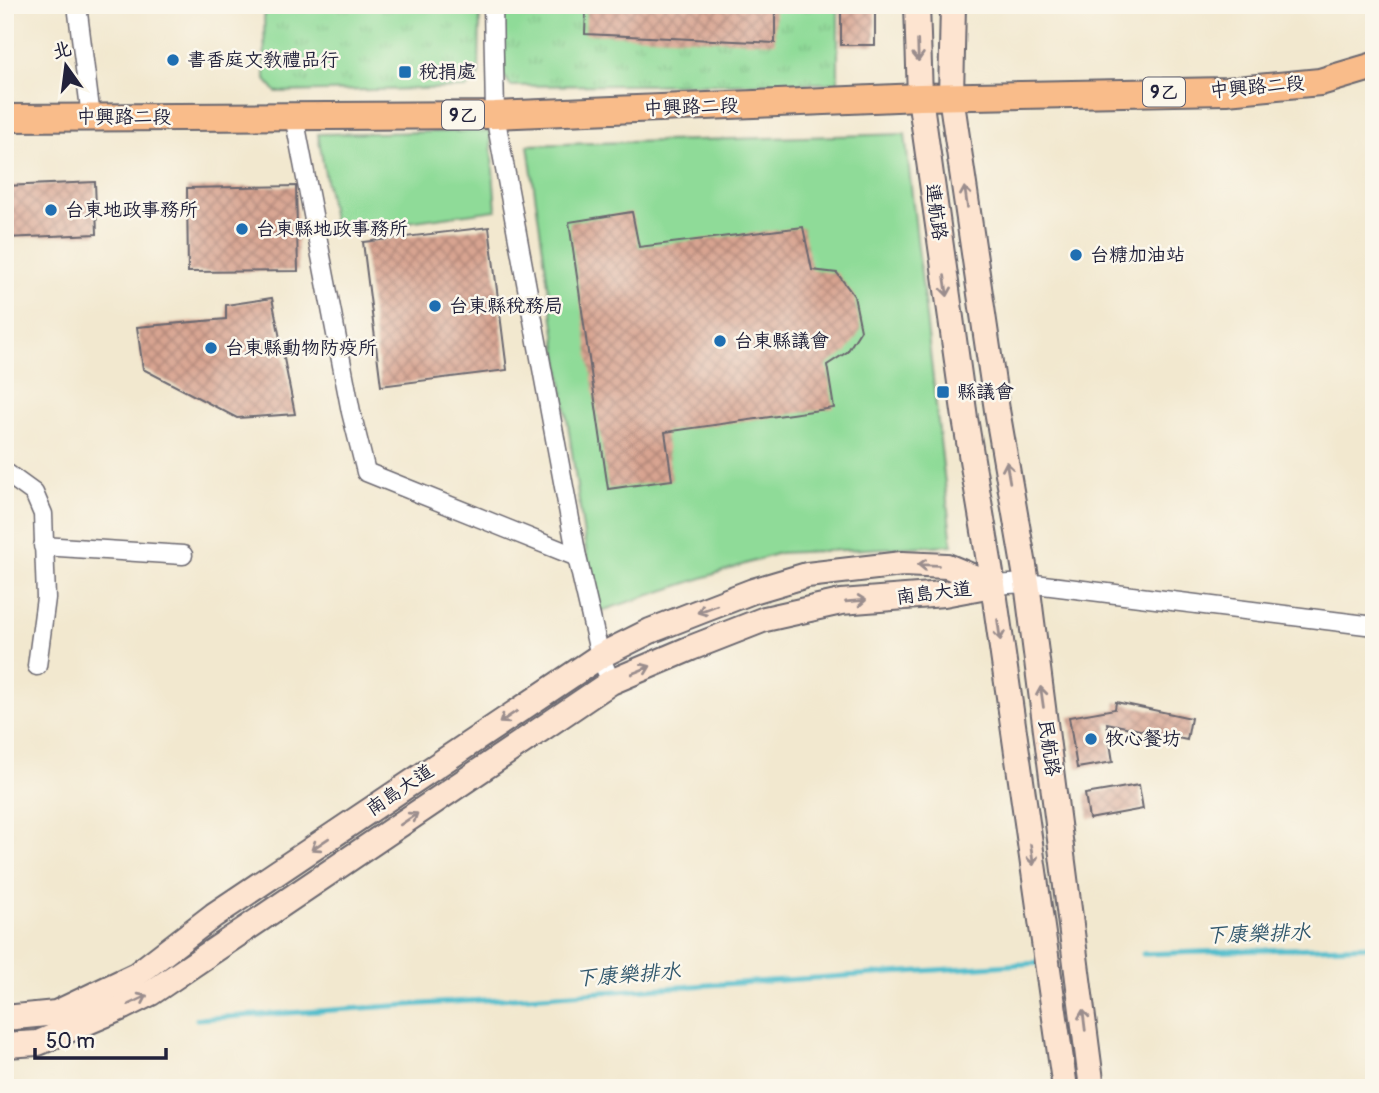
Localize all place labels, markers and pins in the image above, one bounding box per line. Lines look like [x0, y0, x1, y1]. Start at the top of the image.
place label: 書香庭文教禮品行 [187, 48, 339, 72]
marker: 書香庭文教禮品行 [165, 52, 181, 68]
place label: 稅捐處 [419, 60, 476, 84]
marker: 稅捐處 [397, 64, 413, 80]
place label: 台東地政事務所 [65, 198, 198, 222]
marker: 台東地政事務所 [43, 202, 59, 218]
place label: 台東縣地政事務所 [256, 217, 408, 241]
marker: 台東縣地政事務所 [234, 221, 250, 237]
place label: 台糖加油站 [1090, 243, 1185, 267]
marker: 台糖加油站 [1068, 247, 1084, 263]
place label: 台東縣稅務局 [449, 294, 563, 318]
marker: 台東縣稅務局 [427, 298, 443, 314]
place label: 台東縣議會 [734, 329, 829, 353]
marker: 台東縣議會 [712, 333, 728, 349]
place label: 台東縣動物防疫所 [225, 336, 377, 360]
marker: 台東縣動物防疫所 [203, 340, 219, 356]
place label: 縣議會 [957, 380, 1014, 404]
marker: 縣議會 [935, 384, 951, 400]
place label: 牧心餐坊 [1105, 727, 1181, 751]
marker: 牧心餐坊 [1083, 731, 1099, 747]

